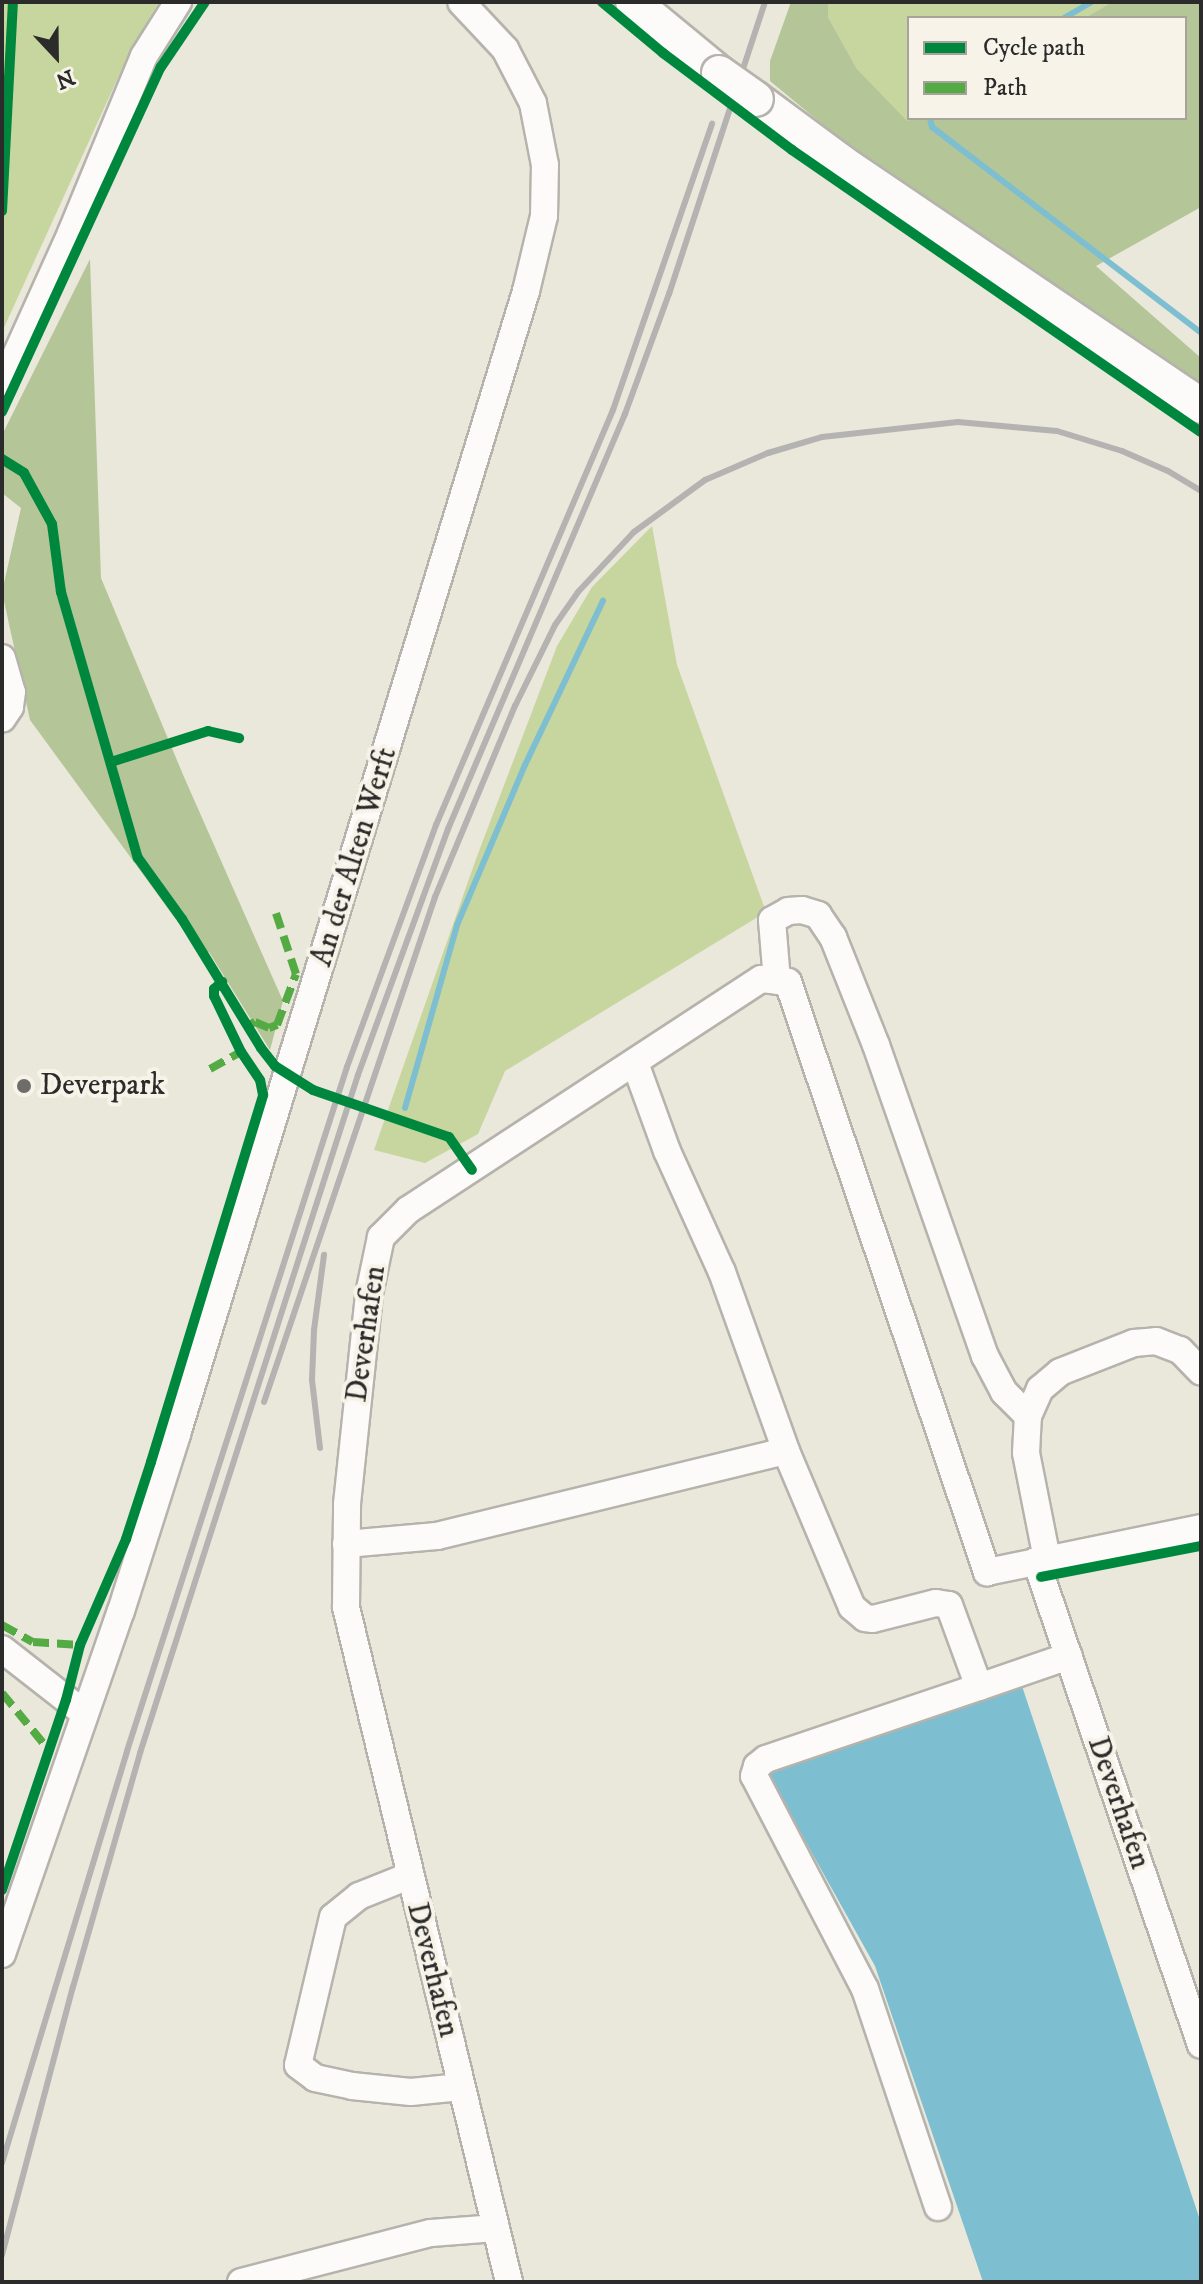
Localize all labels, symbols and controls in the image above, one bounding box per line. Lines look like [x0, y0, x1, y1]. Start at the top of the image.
north arrow [16, 16, 96, 96]
legend [907, 16, 1187, 120]
text: Cycle path [983, 33, 1085, 63]
text: N [52, 63, 79, 95]
text: Path [983, 73, 1027, 103]
street label: An der Alten Werft [305, 743, 405, 971]
place label: Deverpark [40, 1068, 165, 1104]
marker: Deverpark [15, 1077, 33, 1095]
street label: Deverhafen [340, 1263, 394, 1405]
street label: Deverhafen [1079, 1732, 1157, 1874]
street label: Deverhafen [398, 1899, 466, 2041]

